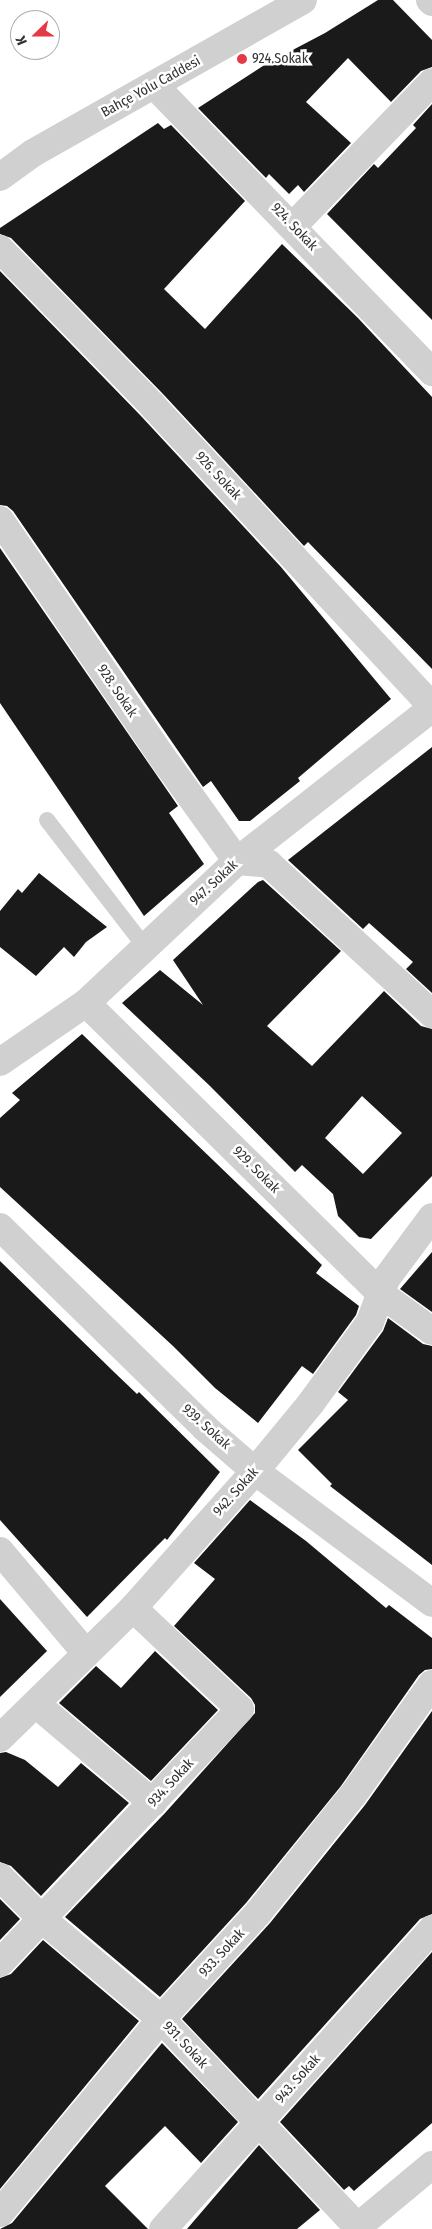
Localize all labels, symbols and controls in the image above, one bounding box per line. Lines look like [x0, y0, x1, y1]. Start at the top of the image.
north arrow [10, 10, 60, 60]
text: K [12, 33, 31, 47]
place label: 924.Sokak [252, 51, 308, 67]
street label: Bahçe Yolu Caddesi [98, 53, 204, 121]
marker: 924.Sokak [236, 53, 248, 65]
street label: 924. Sokak [267, 200, 321, 254]
street label: 926. Sokak [191, 448, 245, 504]
street label: 928. Sokak [93, 661, 141, 721]
street label: 947. Sokak [187, 857, 241, 909]
street label: 929. Sokak [229, 1143, 283, 1197]
street label: 939. Sokak [178, 1401, 234, 1453]
street label: 942. Sokak [210, 1464, 262, 1520]
street label: 934. Sokak [144, 1755, 198, 1811]
street label: 933. Sokak [196, 1926, 248, 1980]
street label: 931. Sokak [159, 2018, 211, 2072]
street label: 943. Sokak [272, 2051, 324, 2107]

